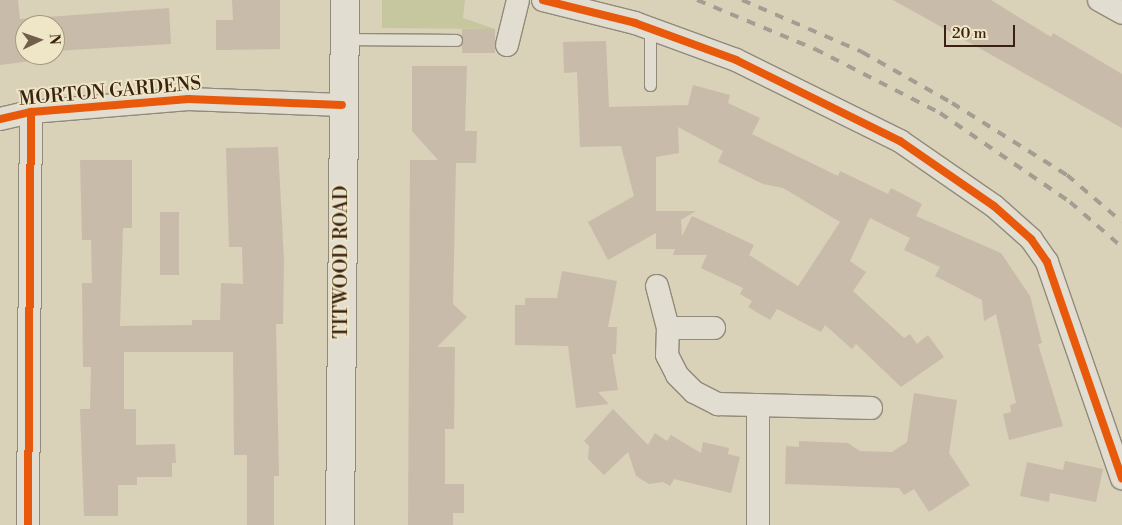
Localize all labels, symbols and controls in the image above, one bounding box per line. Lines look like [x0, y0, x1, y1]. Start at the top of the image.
north arrow [15, 15, 65, 65]
scale bar [947, 15, 1018, 47]
text: 20 m [952, 24, 987, 43]
text: N [45, 33, 63, 45]
street label: MORTON GARDENS [18, 73, 202, 111]
street label: TITWOOD ROAD [331, 185, 353, 339]

